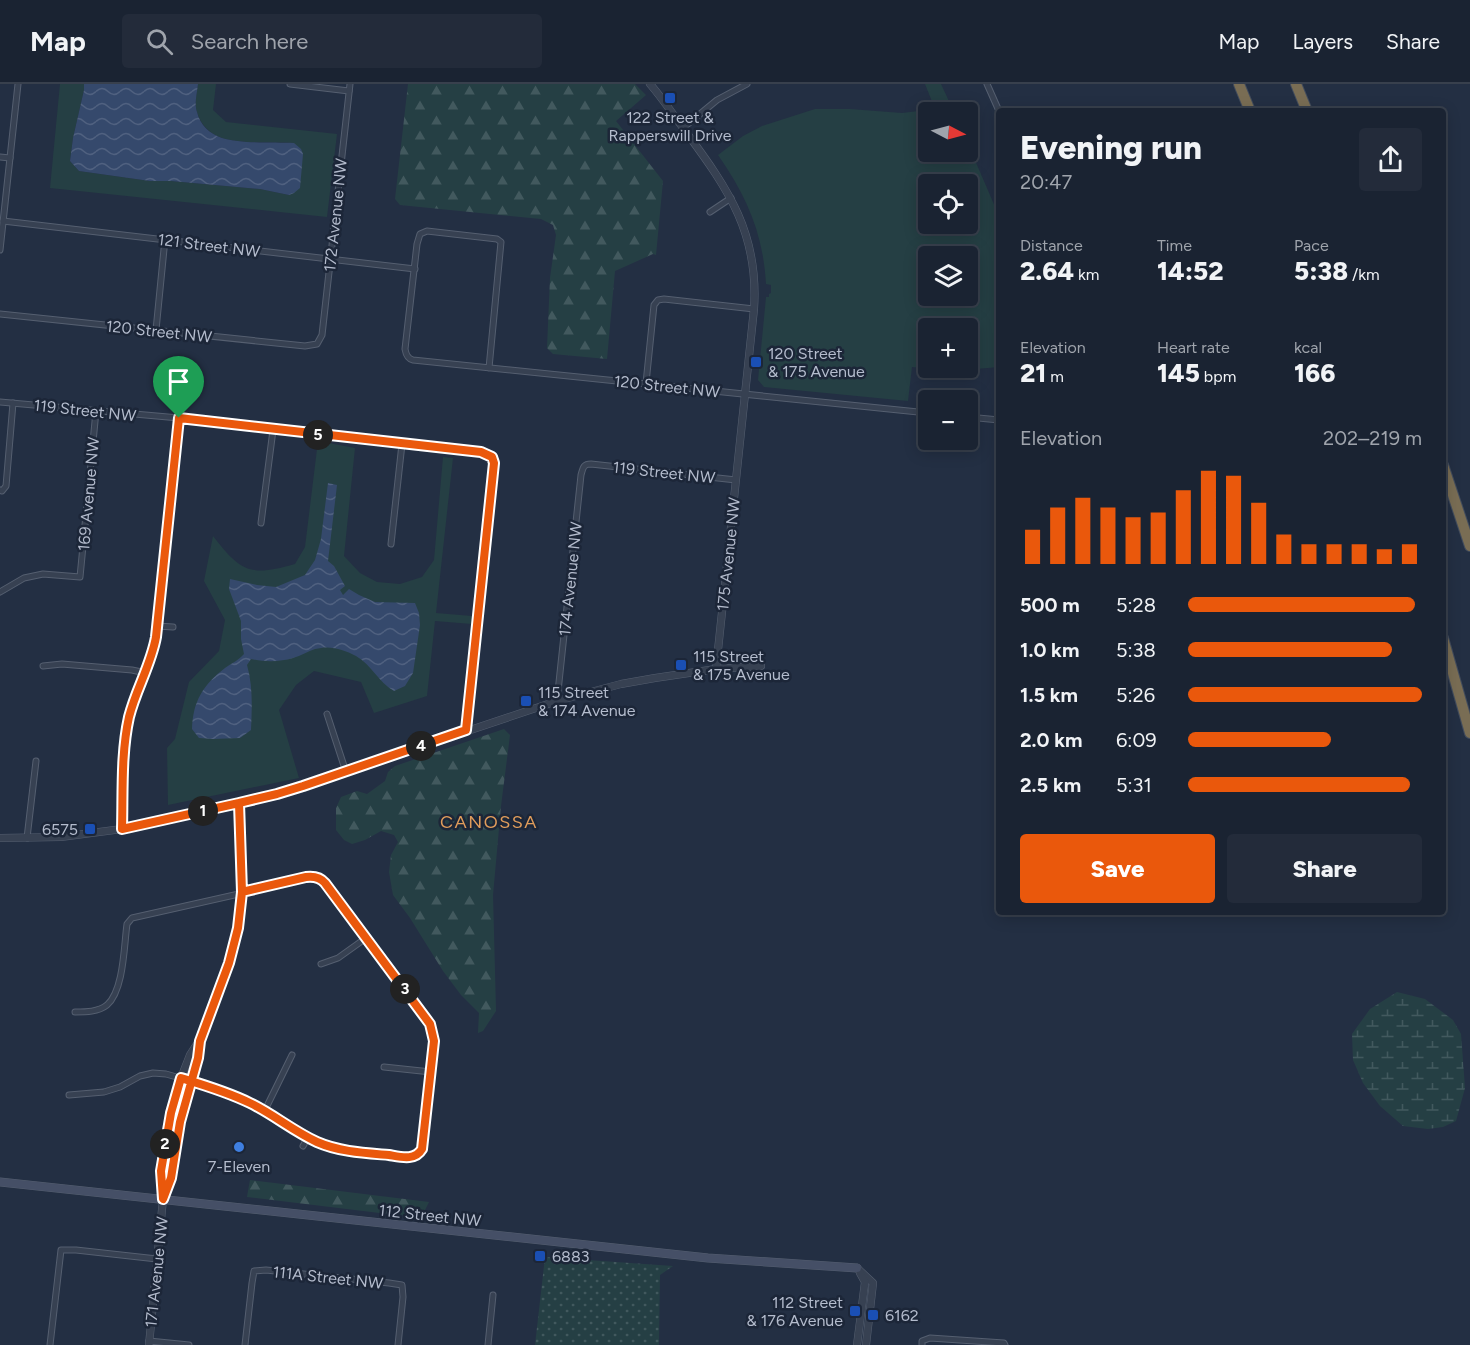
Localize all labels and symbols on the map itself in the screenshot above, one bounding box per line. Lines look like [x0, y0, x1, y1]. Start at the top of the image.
marker: 122 Street & Rapperswill Drive [663, 91, 677, 105]
north arrow [918, 102, 978, 162]
place label: 122 Street & Rapperswill Drive [609, 108, 732, 145]
street label: 172 Avenue NW [320, 157, 351, 273]
street label: 121 Street NW [157, 230, 262, 261]
street label: 120 Street NW [105, 316, 213, 347]
place label: 120 Street & 175 Avenue [768, 344, 865, 381]
marker: 120 Street & 175 Avenue [749, 355, 763, 369]
pin [153, 356, 204, 418]
street label: 120 Street NW [613, 371, 721, 402]
street label: 119 Street NW [33, 396, 138, 425]
pin: 5 [303, 420, 333, 450]
street label: 169 Avenue NW [74, 436, 103, 552]
street label: 119 Street NW [612, 458, 717, 487]
street label: 175 Avenue NW [713, 496, 744, 612]
street label: 174 Avenue NW [555, 520, 586, 637]
place label: 115 Street & 175 Avenue [693, 647, 790, 684]
marker: 115 Street & 175 Avenue [674, 658, 688, 672]
place label: 115 Street & 174 Avenue [538, 683, 636, 720]
marker: 115 Street & 174 Avenue [519, 694, 533, 708]
pin: 4 [406, 731, 436, 761]
pin: 1 [188, 796, 218, 826]
district label: CANOSSA [440, 811, 538, 833]
place label: 6575 [42, 820, 78, 839]
marker: 6575 [83, 822, 97, 836]
pin: 3 [390, 974, 420, 1004]
pin: 2 [150, 1129, 180, 1159]
marker: 7-Eleven [232, 1140, 246, 1154]
place label: 7-Eleven [208, 1157, 270, 1176]
street label: 112 Street NW [378, 1201, 483, 1230]
street label: 171 Avenue NW [141, 1215, 172, 1329]
place label: 6883 [552, 1247, 589, 1266]
marker: 6883 [533, 1249, 547, 1263]
street label: 111A Street NW [272, 1262, 385, 1293]
place label: 112 Street & 176 Avenue [746, 1293, 843, 1330]
marker: 112 Street & 176 Avenue [848, 1304, 862, 1318]
place label: 6162 [885, 1306, 919, 1325]
marker: 6162 [866, 1308, 880, 1322]

